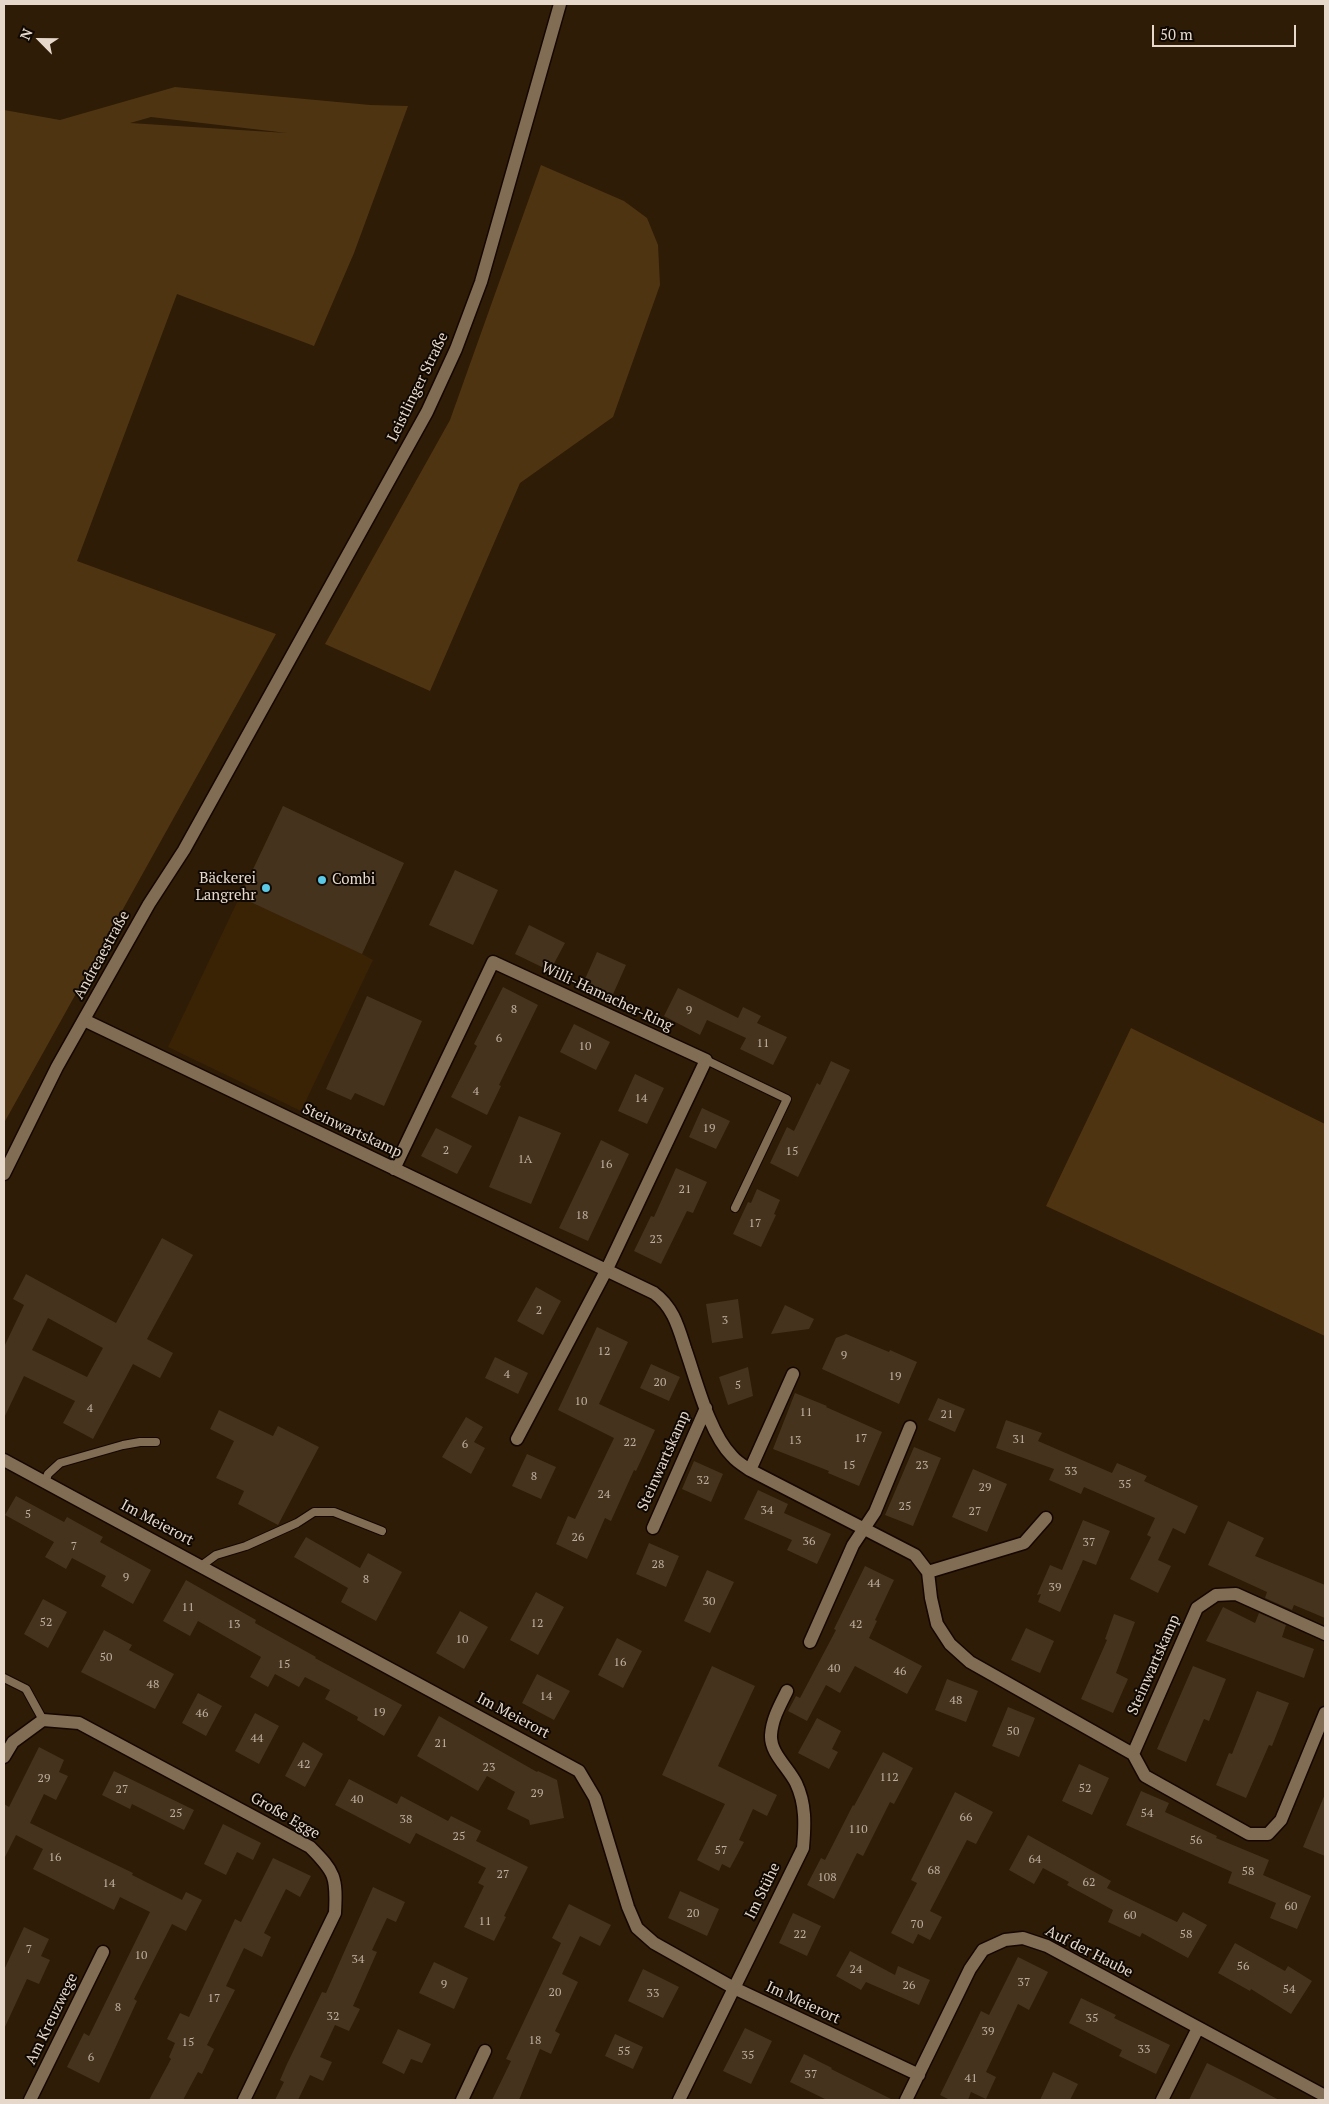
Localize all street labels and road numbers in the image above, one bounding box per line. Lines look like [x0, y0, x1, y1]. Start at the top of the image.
street label: Leistlinger Straße [384, 329, 452, 445]
street label: Andreaestraße [70, 908, 134, 1002]
street label: Willi-Hamacher-Ring [538, 959, 676, 1035]
street label: Steinwartskamp [299, 1100, 405, 1162]
street label: Steinwartskamp [634, 1408, 694, 1514]
street label: Im Meierort [118, 1496, 196, 1550]
street label: Steinwartskamp [1124, 1612, 1184, 1718]
street label: Im Meierort [474, 1689, 552, 1743]
street label: Große Egge [247, 1789, 323, 1843]
street label: Im Stühe [742, 1860, 784, 1922]
street label: Auf der Haube [1042, 1922, 1136, 1982]
street label: Am Kreuzwege [22, 1970, 82, 2068]
street label: Im Meierort [763, 1978, 843, 2028]

